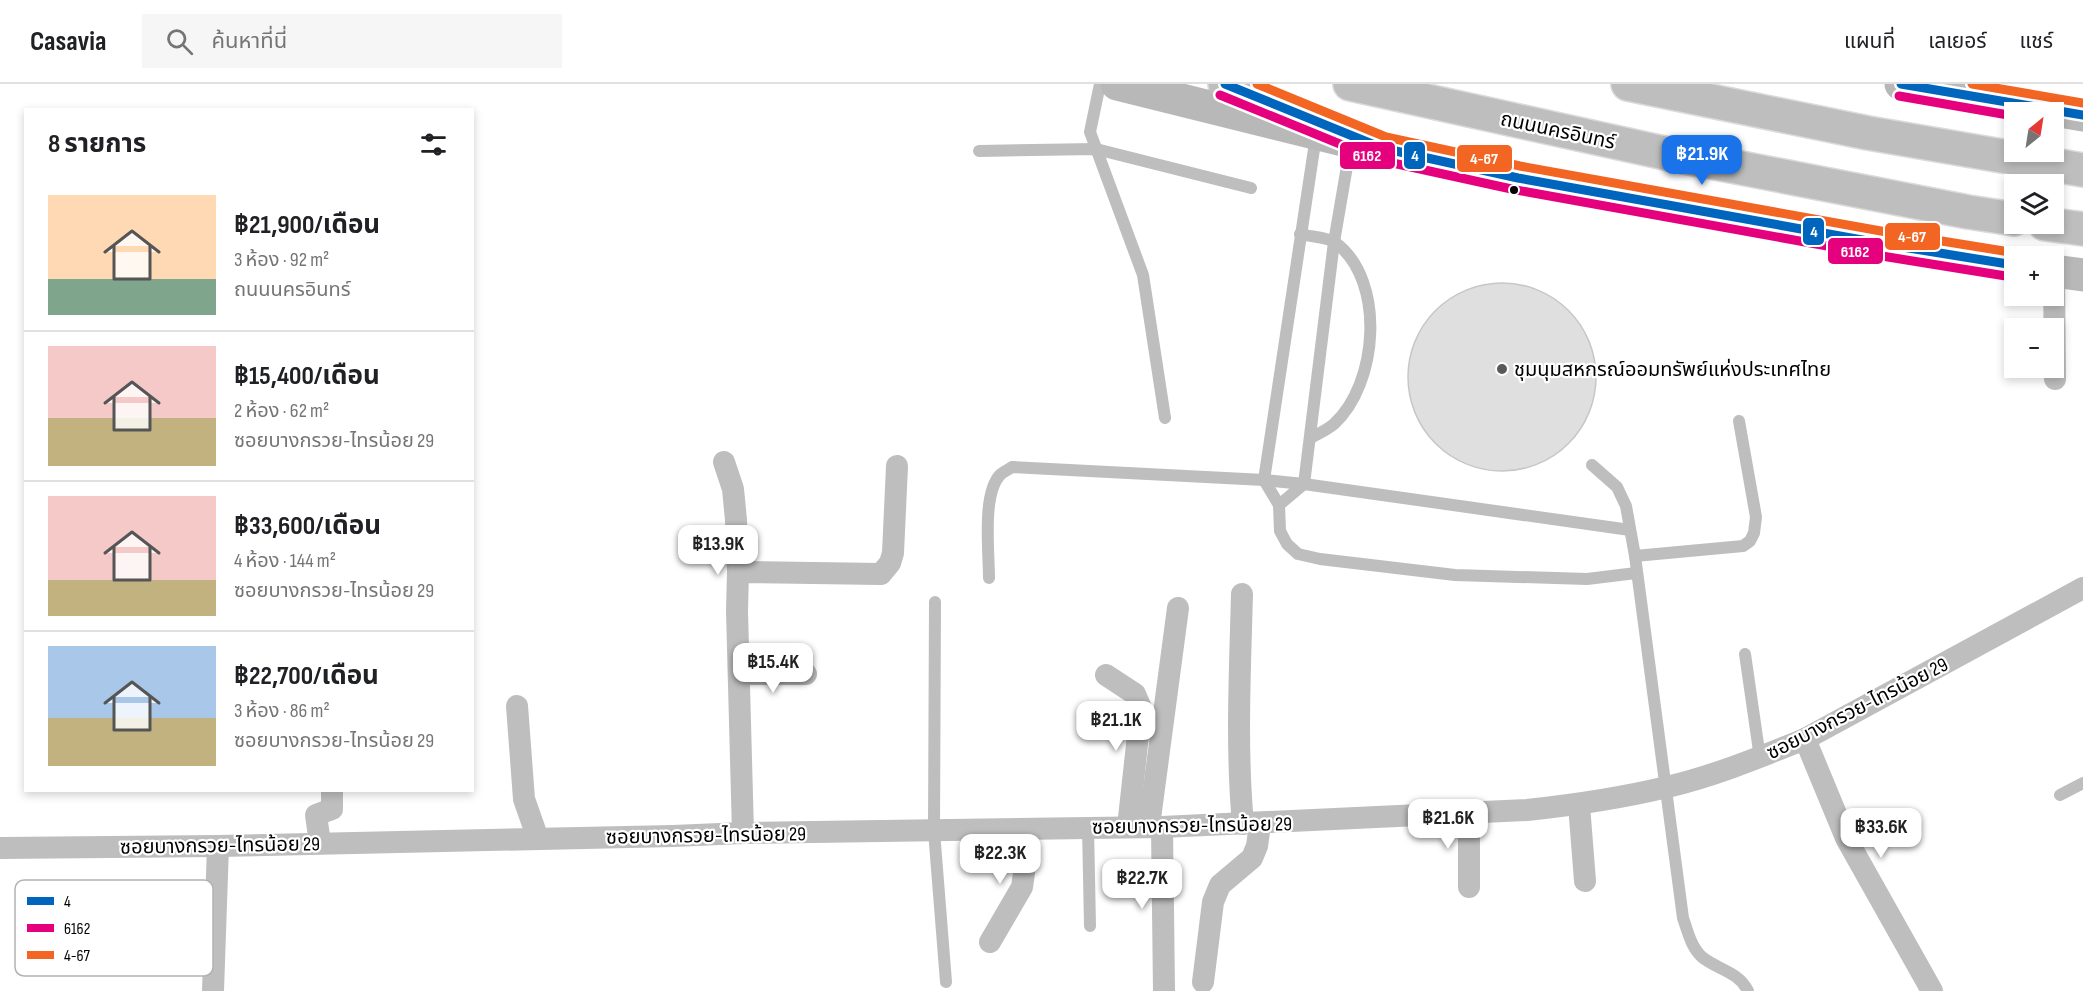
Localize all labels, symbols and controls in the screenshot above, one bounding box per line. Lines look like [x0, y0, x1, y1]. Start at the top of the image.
search box [142, 14, 562, 68]
text: Casavia [30, 25, 106, 58]
icon: search [163, 25, 196, 58]
text: ค้นหาที่นี่ [211, 28, 287, 55]
text: แผนที่ [1844, 29, 1895, 54]
text: เลเยอร์ [1928, 29, 1987, 54]
text: แชร์ [2020, 29, 2053, 54]
north arrow [2004, 102, 2064, 162]
map controls [2004, 102, 2064, 378]
street label: ถนนนครอินทร์ [1498, 107, 1618, 155]
icon: filters [417, 128, 450, 161]
text: 8 รายการ [48, 129, 146, 160]
pin: ฿21.9K [1653, 135, 1751, 186]
line badge: 6162 [1339, 141, 1396, 170]
line badge: 4 [1403, 141, 1426, 170]
text: ฿21.9K [1676, 142, 1728, 166]
line badge: 4-67 [1456, 144, 1513, 173]
text: 6162 [1353, 147, 1381, 166]
text: 4 [1411, 147, 1419, 166]
text: 4-67 [1470, 150, 1498, 169]
button: layers [2004, 174, 2064, 234]
unlabelled marker [1508, 184, 1520, 196]
text: ฿21,900/เดือน [234, 210, 380, 241]
line badge: 4 [1802, 217, 1825, 246]
icon: home [96, 219, 168, 291]
line badge: 4-67 [1884, 222, 1941, 251]
text: 4 [1810, 223, 1818, 242]
text: 4-67 [1898, 228, 1926, 247]
line badge: 6162 [1827, 237, 1884, 265]
text: 6162 [1841, 243, 1869, 262]
button: + [2004, 246, 2064, 306]
text: 3 ห้อง · 92 m² [234, 248, 329, 272]
text: ถนนนครอินทร์ [234, 278, 351, 302]
button: − [2004, 318, 2064, 378]
place label: ชุมนุมสหกรณ์ออมทรัพย์แห่งประเทศไทย [1514, 358, 1831, 382]
text: ฿15,400/เดือน [234, 361, 380, 392]
marker: ชุมนุมสหกรณ์ออมทรัพย์แห่งประเทศไทย [1495, 362, 1509, 376]
icon: home [96, 370, 168, 442]
text: 2 ห้อง · 62 m² [234, 399, 329, 423]
text: ซอยบางกรวย-ไทรน้อย 29 [234, 429, 434, 453]
text: ฿33,600/เดือน [234, 511, 381, 542]
icon: home [96, 520, 168, 592]
pin: ฿13.9K [669, 525, 767, 576]
text: ฿13.9K [692, 532, 744, 556]
text: 4 ห้อง · 144 m² [234, 549, 336, 573]
text: ซอยบางกรวย-ไทรน้อย 29 [234, 579, 434, 603]
pin: ฿15.4K [724, 643, 822, 694]
text: ฿15.4K [747, 650, 799, 674]
street label: ซอยบางกรวย-ไทรน้อย 29 [1763, 653, 1952, 765]
text: ฿22,700/เดือน [234, 661, 379, 692]
icon: home [96, 670, 168, 742]
text: 3 ห้อง · 86 m² [234, 699, 330, 723]
pin: ฿21.1K [1067, 701, 1165, 752]
text: ฿21.1K [1090, 708, 1142, 732]
text: ซอยบางกรวย-ไทรน้อย 29 [234, 729, 434, 753]
pin: ฿21.6K [1399, 799, 1497, 850]
text: ฿21.6K [1422, 806, 1474, 830]
pin: ฿33.6K [1832, 808, 1930, 859]
street label: ซอยบางกรวย-ไทรน้อย 29 [1092, 812, 1292, 840]
text: ฿33.6K [1855, 815, 1907, 839]
street label: ซอยบางกรวย-ไทรน้อย 29 [606, 822, 806, 850]
street label: ซอยบางกรวย-ไทรน้อย 29 [120, 832, 320, 860]
pin: ฿22.3K [951, 834, 1049, 885]
text: ฿22.3K [974, 841, 1026, 865]
pin: ฿22.7K [1093, 859, 1191, 910]
text: ฿22.7K [1116, 866, 1168, 890]
legend [15, 880, 213, 976]
text: 4 [64, 893, 71, 912]
text: 6162 [64, 920, 90, 939]
text: 4-67 [64, 947, 91, 966]

